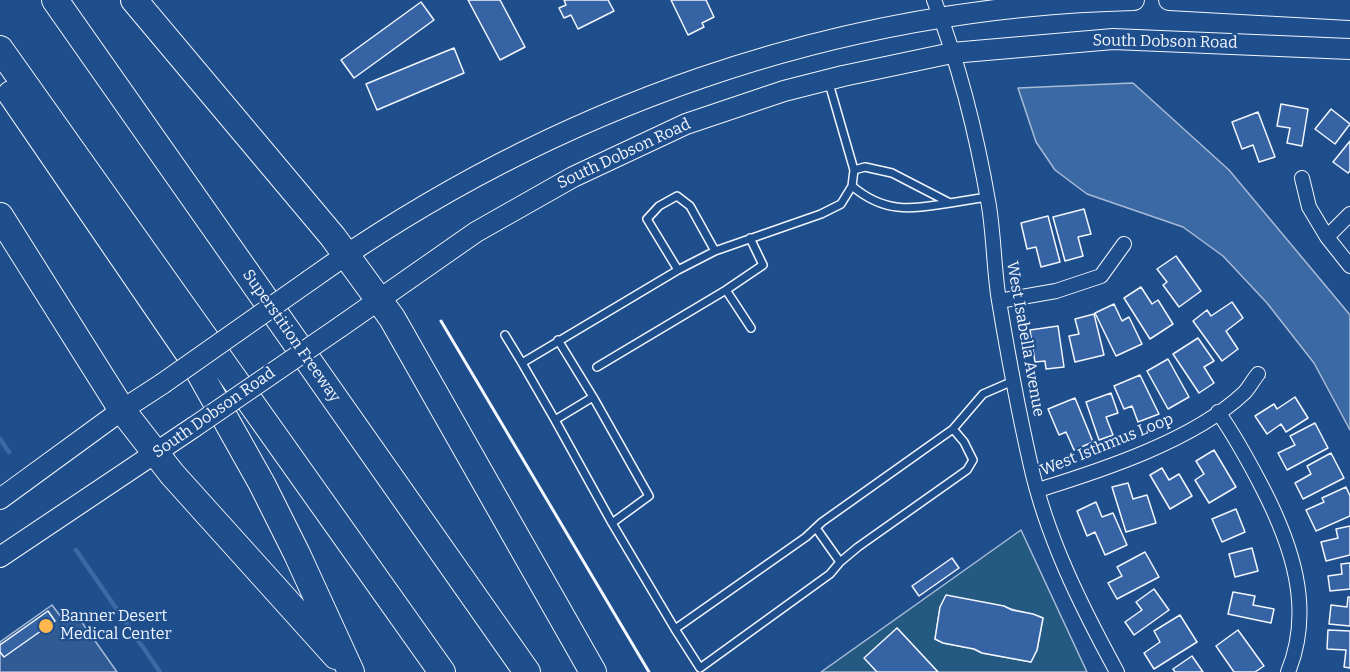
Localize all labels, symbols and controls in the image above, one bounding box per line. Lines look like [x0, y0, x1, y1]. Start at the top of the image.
street label: South Dobson Road [1092, 31, 1238, 53]
street label: South Dobson Road [554, 115, 694, 193]
street label: West Isabella Avenue [1002, 260, 1048, 418]
street label: Superstition Freeway [238, 266, 344, 406]
street label: South Dobson Road [149, 364, 279, 462]
street label: West Isthmus Loop [1038, 410, 1176, 480]
place label: Banner Desert Medical Center [60, 607, 172, 645]
marker: Banner Desert Medical Center [37, 617, 55, 635]

